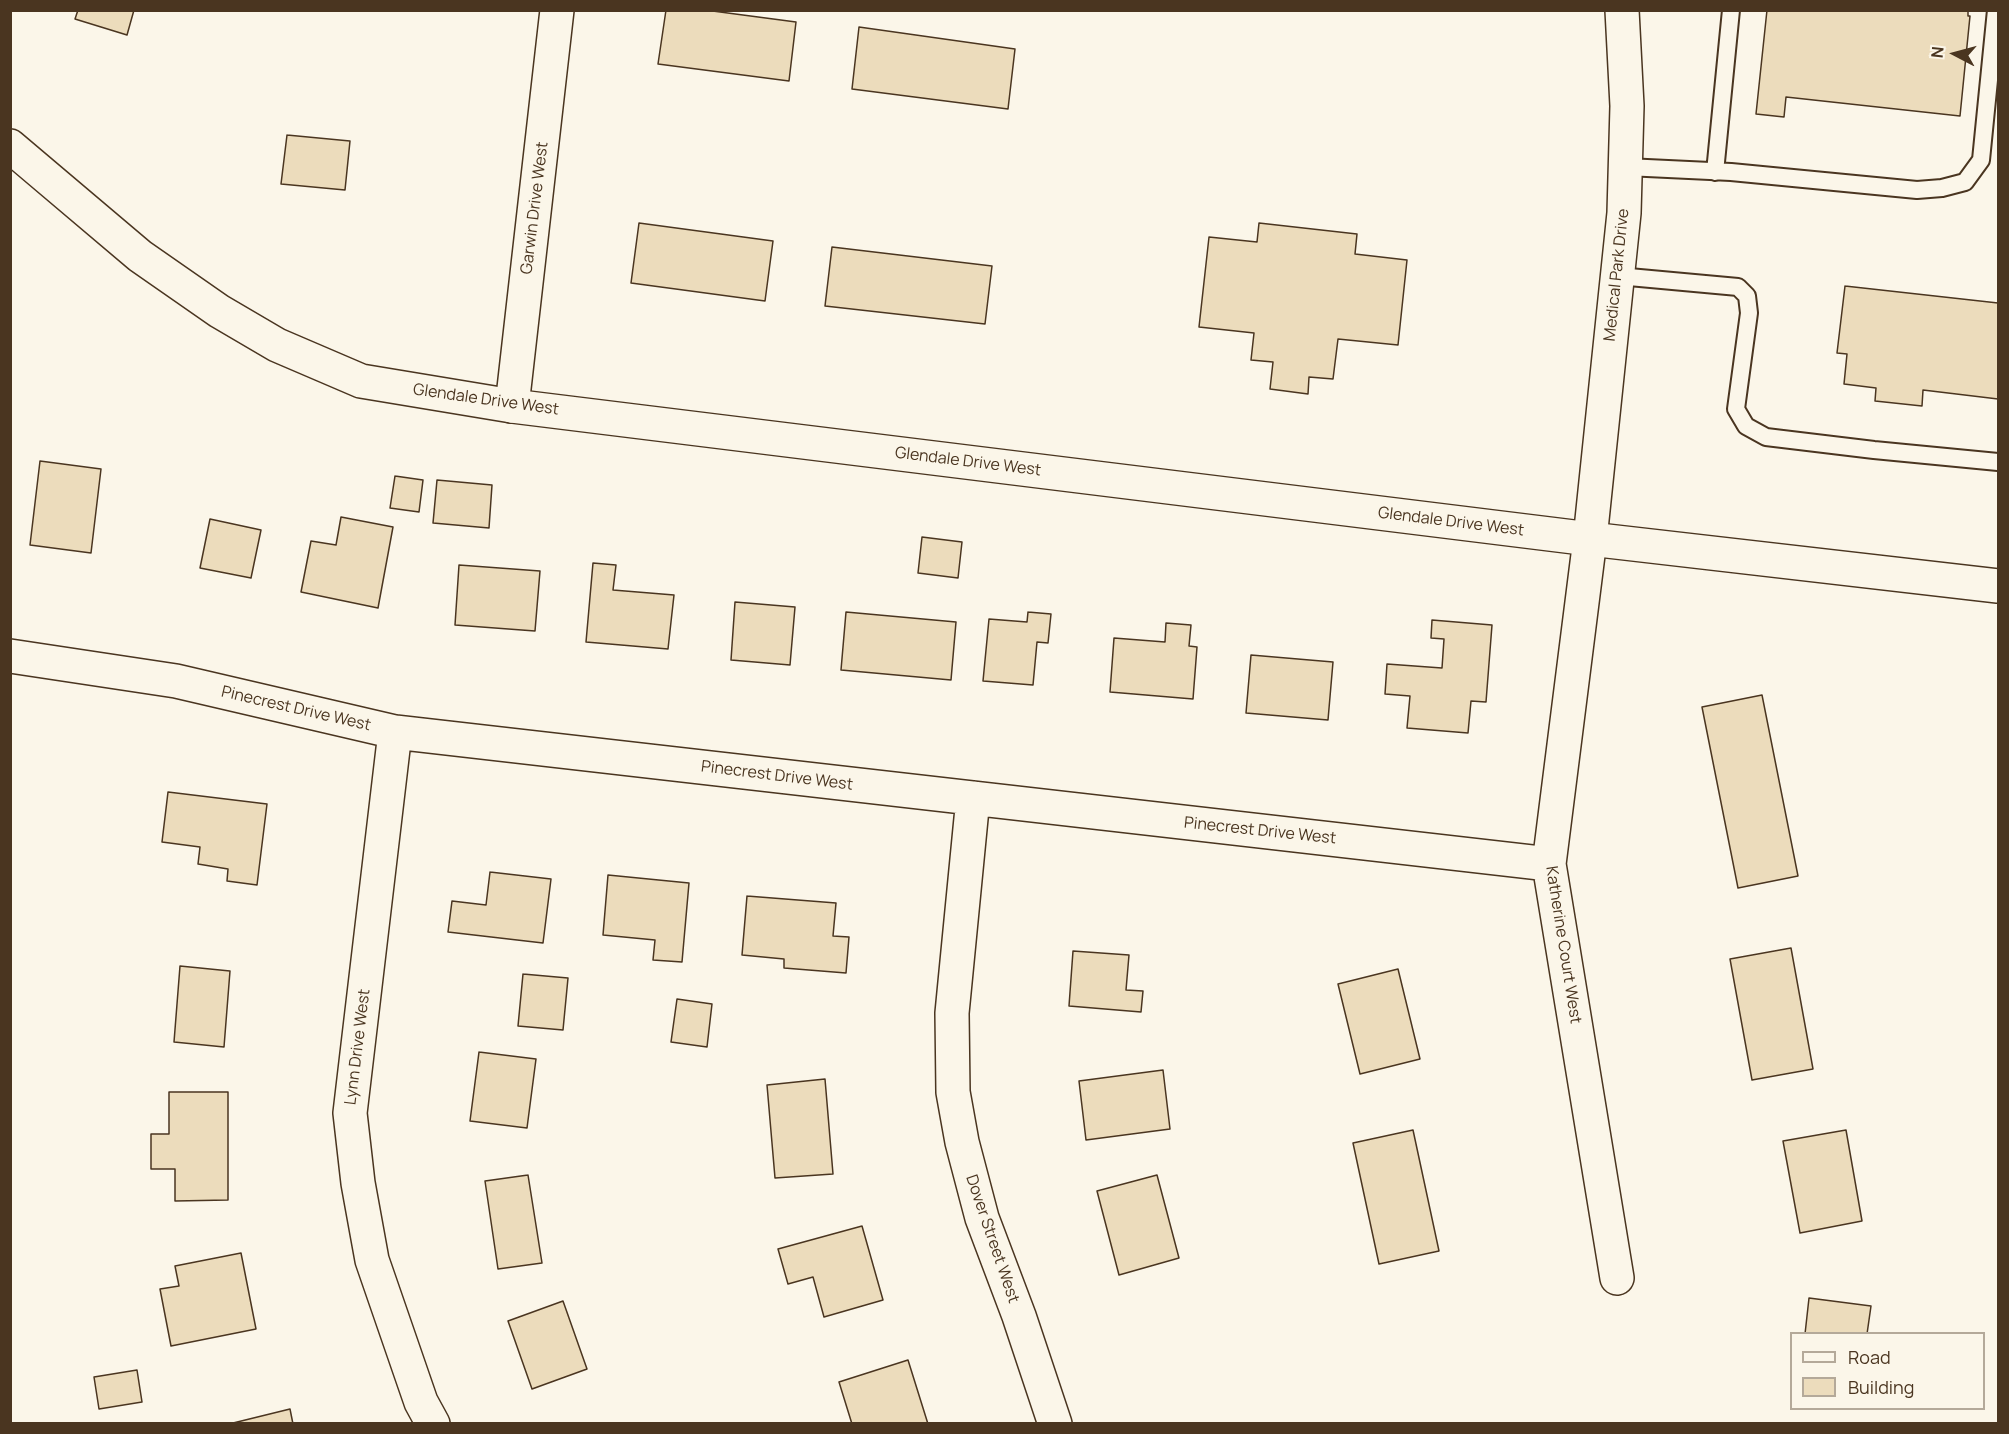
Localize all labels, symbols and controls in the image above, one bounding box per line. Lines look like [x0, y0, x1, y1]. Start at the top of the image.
north arrow [1925, 24, 1985, 84]
text: N [1926, 45, 1949, 59]
street label: Garwin Drive West [517, 141, 553, 275]
street label: Medical Park Drive [1600, 208, 1634, 342]
street label: Glendale Drive West [412, 380, 560, 420]
street label: Glendale Drive West [894, 444, 1042, 480]
street label: Glendale Drive West [1377, 504, 1525, 540]
street label: Pinecrest Drive West [219, 682, 373, 736]
street label: Pinecrest Drive West [700, 757, 854, 795]
street label: Pinecrest Drive West [1183, 813, 1337, 849]
street label: Katherine Court West [1541, 865, 1585, 1025]
street label: Lynn Drive West [341, 988, 375, 1106]
street label: Dover Street West [961, 1172, 1023, 1306]
legend [1790, 1332, 1985, 1410]
text: Road [1848, 1345, 1891, 1369]
text: Building [1848, 1375, 1914, 1399]

